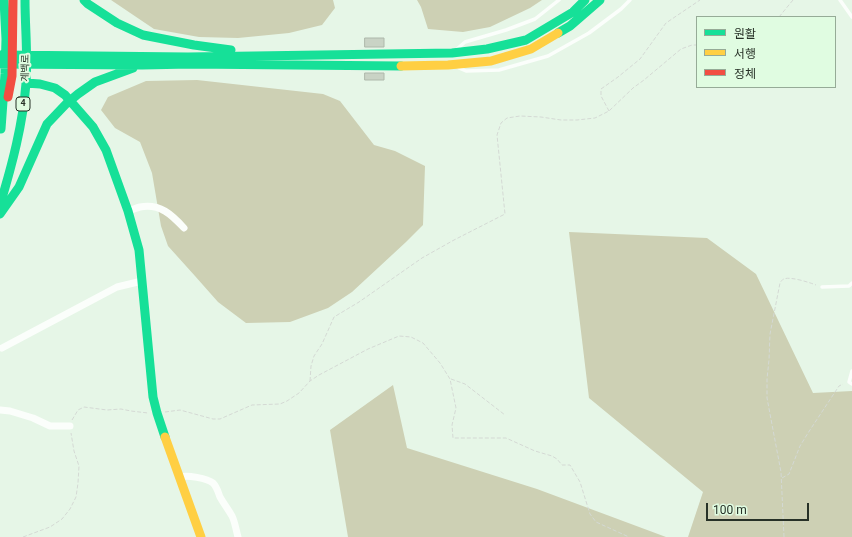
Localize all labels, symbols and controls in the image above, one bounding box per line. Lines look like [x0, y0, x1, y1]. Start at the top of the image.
legend [696, 16, 836, 88]
text: 원활 [734, 27, 756, 41]
text: 서행 [734, 47, 756, 61]
street label: 계백로 [20, 54, 32, 82]
text: 정체 [734, 67, 756, 81]
road number: 4 [16, 97, 30, 111]
scale bar [708, 495, 811, 521]
text: 100 m [713, 503, 747, 517]

